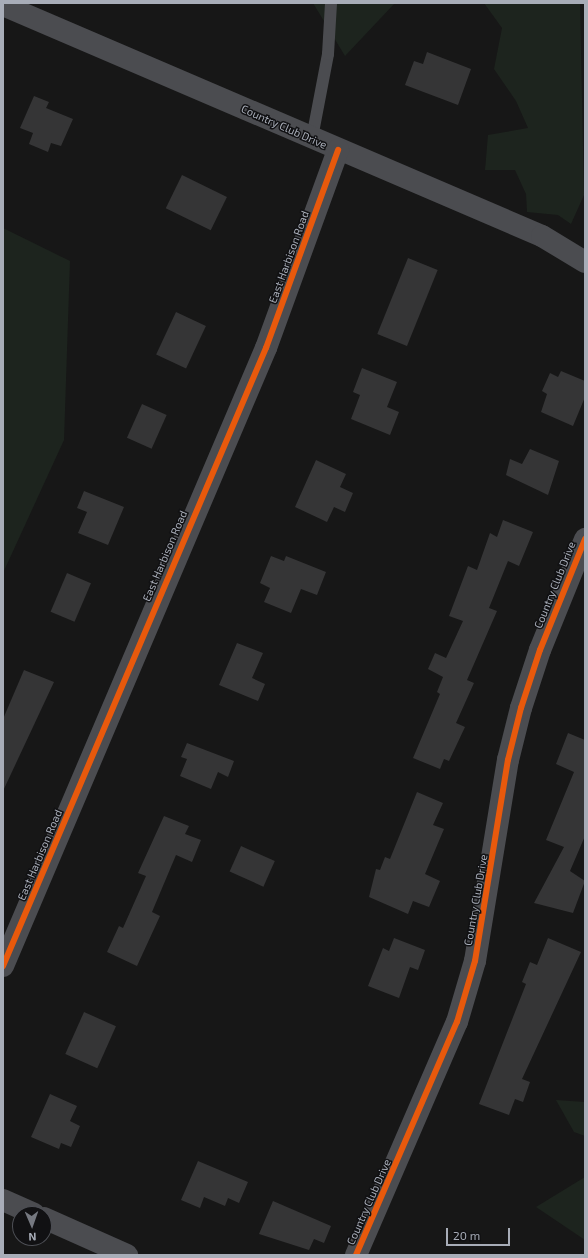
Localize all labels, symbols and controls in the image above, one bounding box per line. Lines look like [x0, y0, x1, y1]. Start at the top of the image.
street label: Country Club Drive [239, 102, 329, 152]
street label: East Harbison Road [266, 209, 312, 305]
street label: East Harbison Road [140, 509, 190, 603]
street label: Country Club Drive [532, 540, 578, 630]
street label: East Harbison Road [15, 808, 65, 902]
street label: Country Club Drive [461, 853, 491, 947]
street label: Country Club Drive [344, 1157, 394, 1247]
north arrow [12, 1206, 52, 1246]
scale bar [448, 1220, 512, 1246]
text: 20 m [453, 1228, 480, 1242]
text: N [28, 1231, 37, 1244]

